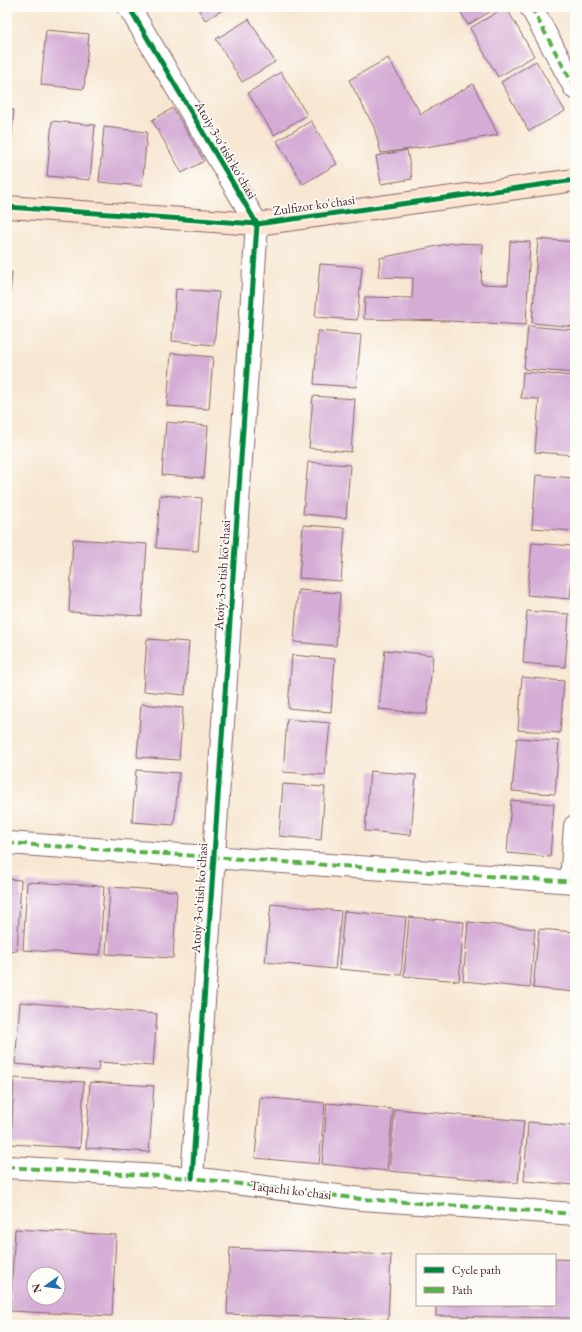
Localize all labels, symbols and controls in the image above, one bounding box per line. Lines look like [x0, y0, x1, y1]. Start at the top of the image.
street label: Atoiy 3-o'tish ko'chasi [191, 97, 261, 202]
street label: Zulfizor ko'chasi [272, 191, 356, 219]
street label: Atoiy 3-o'tish ko'chasi [210, 519, 234, 632]
street label: Atoiy 3-o'tish ko'chasi [187, 842, 211, 955]
street label: Taqachi koʻchasi [249, 1177, 333, 1203]
legend [416, 1254, 556, 1306]
text: Cycle path [452, 1262, 501, 1278]
north arrow [26, 1266, 66, 1306]
text: N [28, 1282, 44, 1294]
text: Path [452, 1282, 473, 1298]

